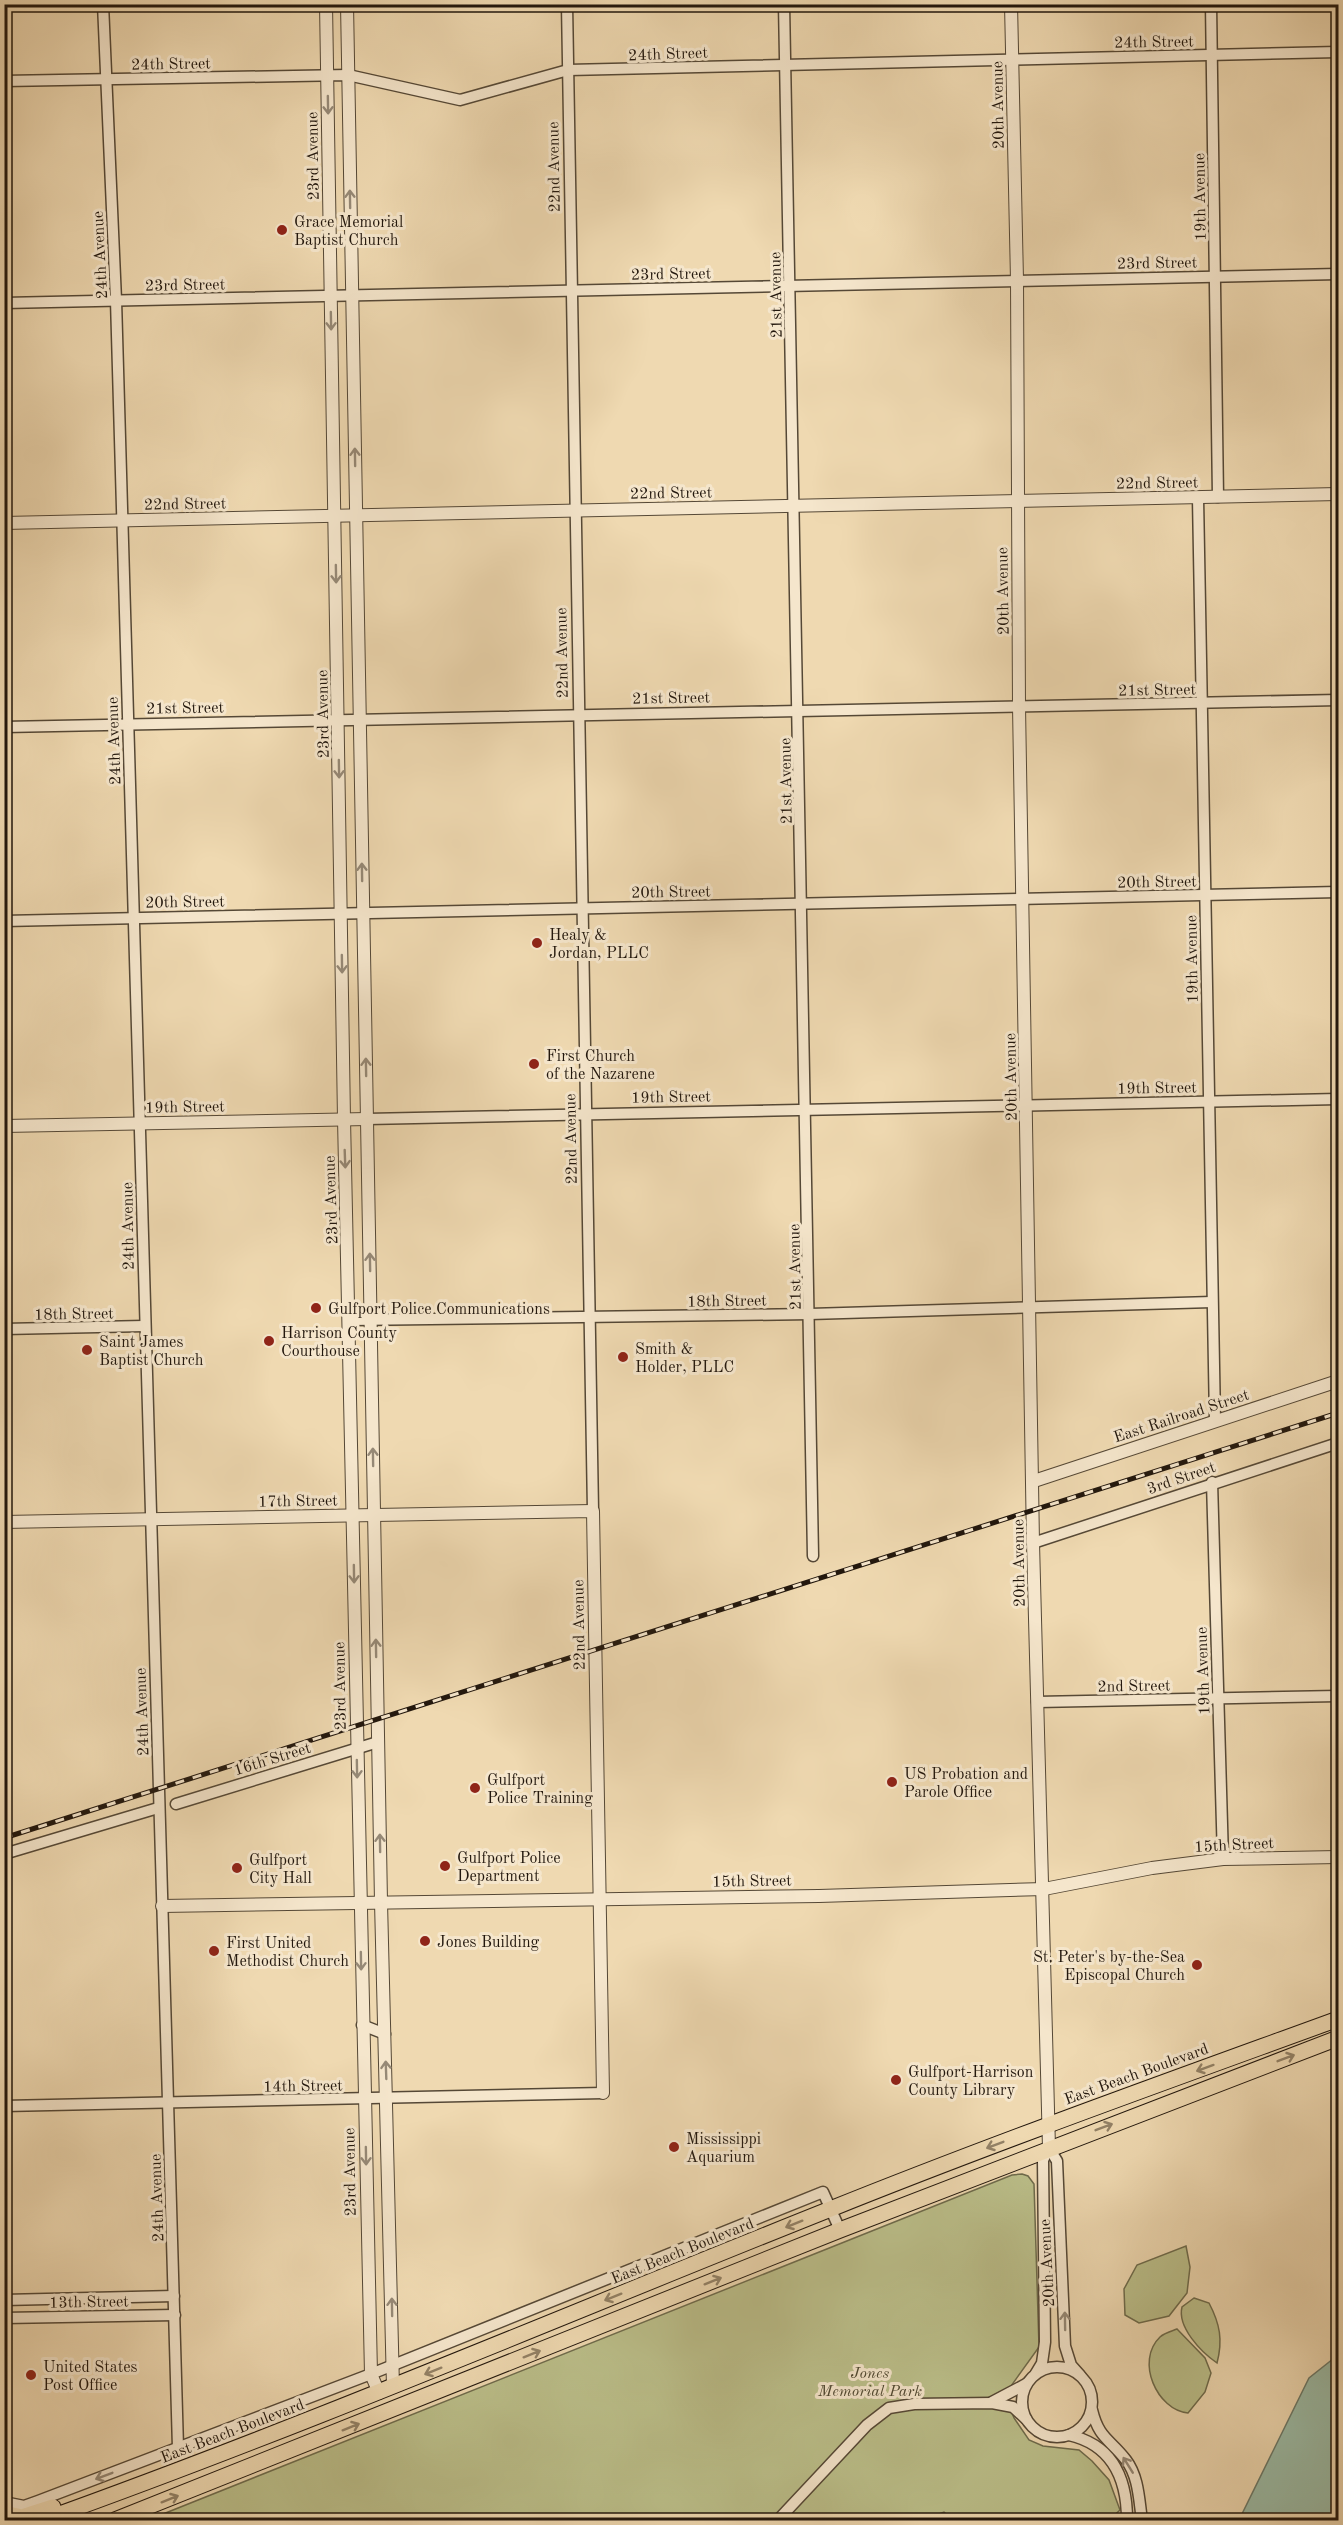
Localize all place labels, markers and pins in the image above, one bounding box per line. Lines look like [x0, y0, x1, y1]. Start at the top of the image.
place label: Grace Memorial Baptist Church [294, 215, 403, 249]
marker: Grace Memorial Baptist Church [275, 223, 289, 237]
place label: Healy & Jordan, PLLC [549, 928, 649, 962]
marker: Healy & Jordan, PLLC [530, 936, 544, 950]
place label: First Church of the Nazarene [546, 1049, 655, 1083]
marker: First Church of the Nazarene [527, 1057, 541, 1071]
marker: Gulfport Police Communications [309, 1301, 323, 1315]
place label: Gulfport Police Communications [328, 1302, 550, 1318]
place label: Harrison County Courthouse [281, 1326, 397, 1360]
marker: Harrison County Courthouse [262, 1334, 276, 1348]
place label: Saint James Baptist Church [99, 1335, 204, 1369]
place label: Smith & Holder, PLLC [635, 1342, 734, 1376]
marker: Saint James Baptist Church [80, 1343, 94, 1357]
marker: Smith & Holder, PLLC [616, 1350, 630, 1364]
place label: US Probation and Parole Office [904, 1767, 1028, 1801]
place label: Gulfport Police Training [487, 1773, 593, 1807]
marker: US Probation and Parole Office [885, 1775, 899, 1789]
marker: Gulfport Police Training [468, 1781, 482, 1795]
place label: Gulfport Police Department [457, 1851, 561, 1885]
place label: Gulfport City Hall [249, 1853, 312, 1887]
marker: Gulfport Police Department [438, 1859, 452, 1873]
marker: Gulfport City Hall [230, 1861, 244, 1875]
marker: Jones Building [418, 1934, 432, 1948]
place label: Jones Building [437, 1935, 540, 1951]
place label: First United Methodist Church [226, 1936, 349, 1970]
marker: First United Methodist Church [207, 1944, 221, 1958]
place label: St. Peter's by-the-Sea Episcopal Church [1033, 1950, 1185, 1984]
marker: St. Peter's by-the-Sea Episcopal Church [1190, 1958, 1204, 1972]
place label: Gulfport-Harrison County Library [908, 2065, 1034, 2099]
marker: Gulfport-Harrison County Library [889, 2073, 903, 2087]
place label: Mississippi Aquarium [686, 2132, 761, 2166]
marker: Mississippi Aquarium [667, 2140, 681, 2154]
place label: United States Post Office [43, 2360, 138, 2394]
marker: United States Post Office [24, 2368, 38, 2382]

